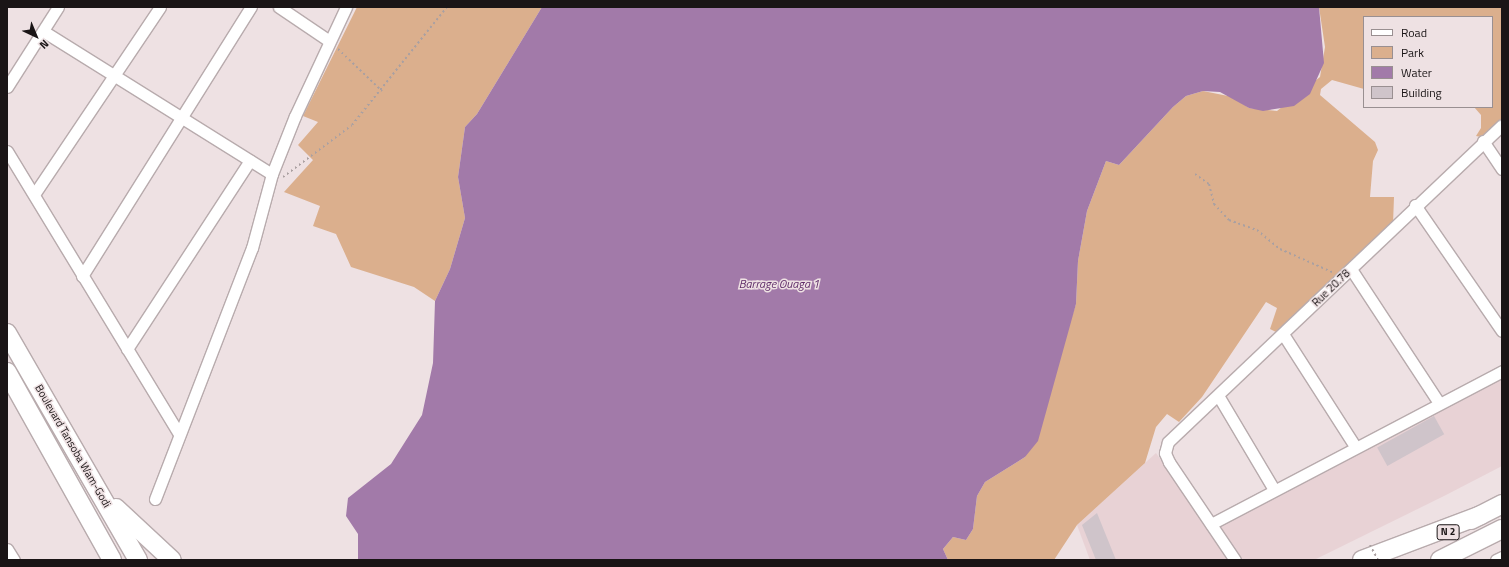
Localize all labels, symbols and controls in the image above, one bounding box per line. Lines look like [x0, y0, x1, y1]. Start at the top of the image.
north arrow [16, 16, 56, 56]
legend [1363, 16, 1493, 108]
text: Road [1401, 23, 1427, 42]
text: N [36, 36, 53, 53]
text: Park [1401, 43, 1424, 62]
text: Water [1401, 63, 1432, 82]
text: Building [1401, 83, 1442, 102]
street label: Rue 20.78 [1309, 267, 1353, 309]
water label: Barrage Ouaga 1 [739, 277, 819, 291]
street label: Boulevard Tansoba Wam-Godi [32, 382, 114, 510]
road number: N 2 [1436, 524, 1460, 540]

